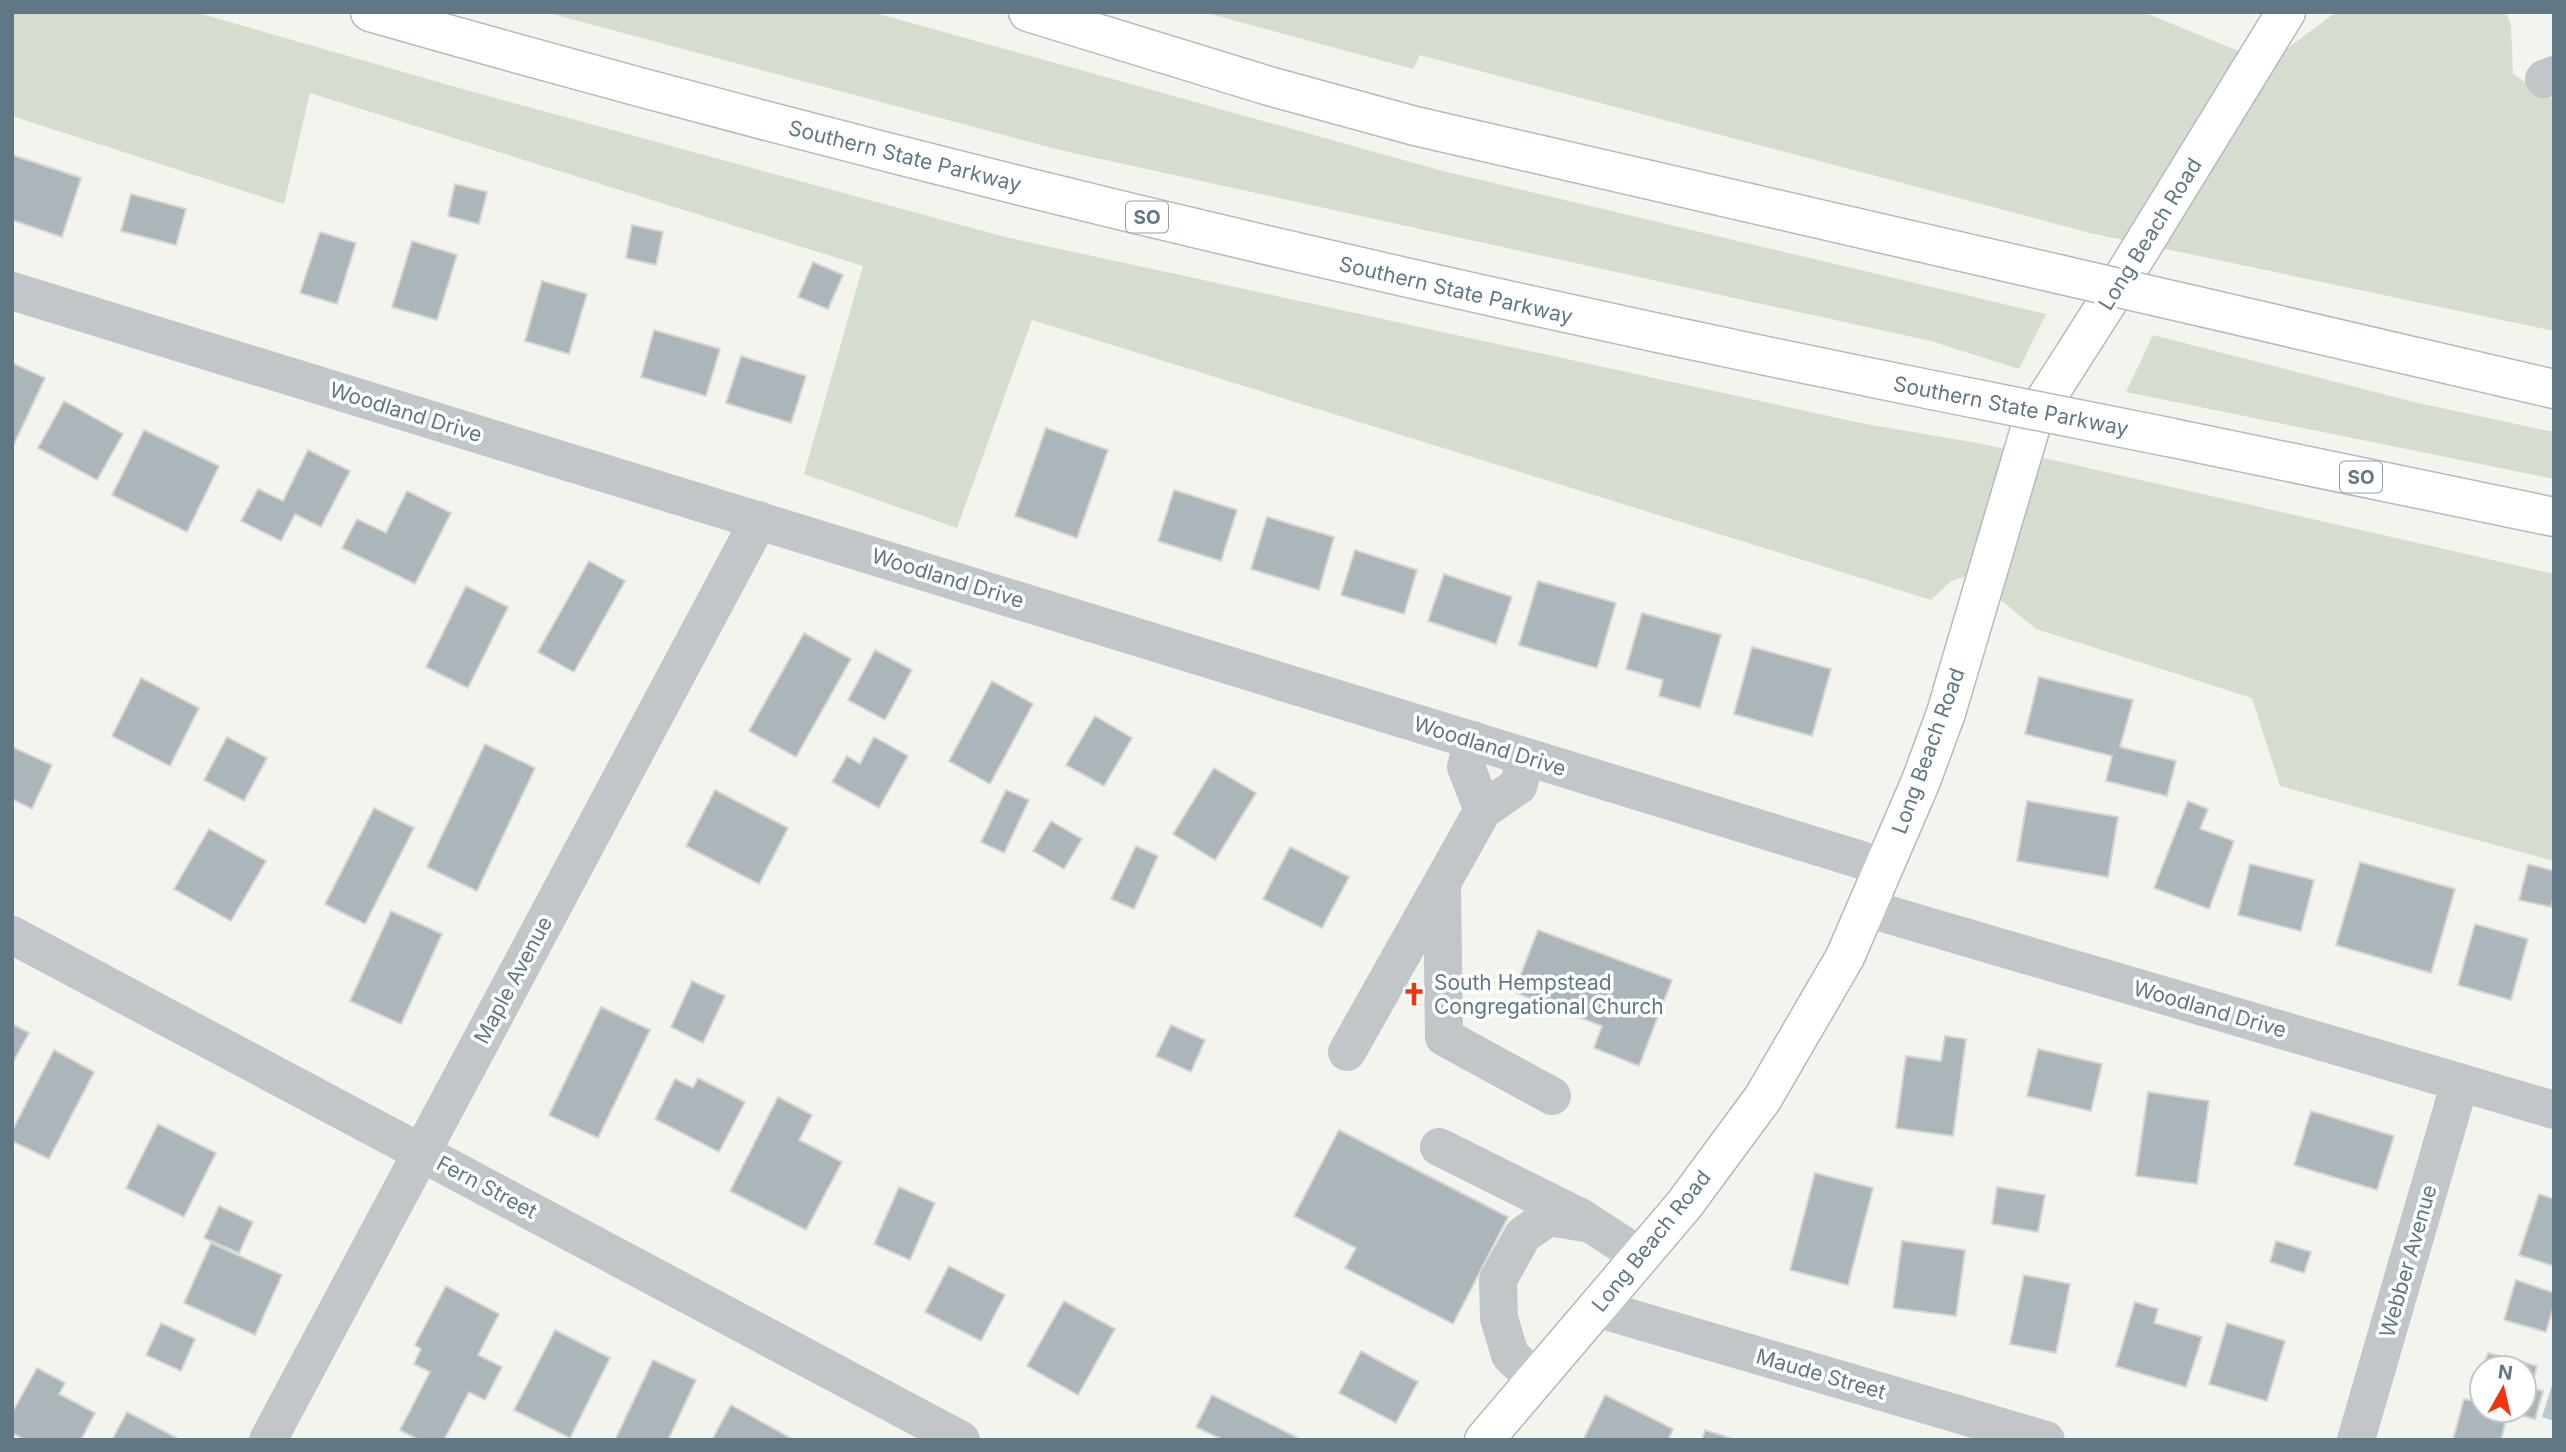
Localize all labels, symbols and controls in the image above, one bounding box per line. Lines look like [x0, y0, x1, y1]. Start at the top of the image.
street label: Southern State Parkway [786, 115, 1024, 197]
street label: Long Beach Road [2093, 153, 2207, 315]
road number: SO [1126, 202, 1168, 232]
street label: Southern State Parkway [1337, 251, 1575, 329]
street label: Southern State Parkway [1891, 371, 2131, 441]
street label: Woodland Drive [327, 377, 485, 447]
road number: SO [2340, 462, 2382, 492]
street label: Woodland Drive [869, 543, 1027, 613]
street label: Long Beach Road [1886, 665, 1970, 837]
street label: Woodland Drive [1411, 711, 1569, 781]
street label: Maple Avenue [469, 912, 557, 1048]
place label: South Hempstead Congregational Church [1434, 970, 1664, 1019]
street label: Woodland Drive [2131, 975, 2289, 1043]
church icon: South Hempstead Congregational Church [1400, 980, 1428, 1008]
street label: Fern Street [433, 1150, 541, 1224]
street label: Long Beach Road [1586, 1165, 1716, 1317]
street label: Webber Avenue [2374, 1182, 2442, 1340]
street label: Maude Street [1753, 1344, 1889, 1404]
north arrow [2468, 1354, 2538, 1424]
text: N [2497, 1360, 2514, 1385]

